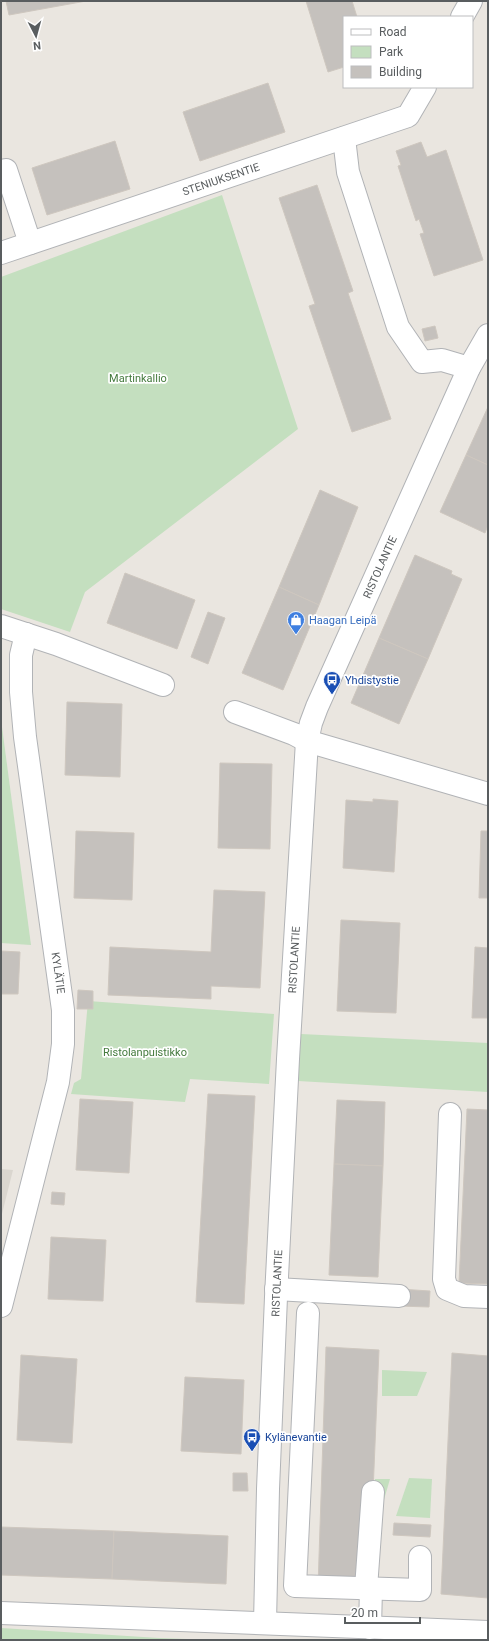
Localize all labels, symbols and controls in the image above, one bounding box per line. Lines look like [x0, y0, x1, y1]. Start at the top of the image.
north arrow [16, 16, 56, 56]
legend [343, 16, 473, 88]
text: Road [379, 25, 407, 39]
text: N [32, 39, 42, 52]
text: Park [379, 45, 404, 59]
text: Building [379, 65, 422, 79]
street label: STENIUKSENTIE [181, 160, 261, 198]
park label: Martinkallio [109, 372, 167, 385]
street label: RISTOLANTIE [360, 534, 399, 600]
shop icon: Haagan Leipä [286, 610, 306, 635]
place label: Haagan Leipä [309, 614, 376, 627]
bus stop icon: Yhdistystie [322, 670, 342, 695]
place label: Yhdistystie [345, 674, 399, 687]
street label: RISTOLANTIE [285, 926, 302, 994]
street label: KYLÄTIE [49, 951, 67, 995]
park label: Ristolanpuistikko [103, 1046, 187, 1059]
street label: RISTOLANTIE [269, 1249, 285, 1317]
bus stop icon: Kylänevantie [242, 1427, 262, 1452]
place label: Kylänevantie [265, 1431, 327, 1444]
scale bar [345, 1599, 420, 1625]
text: 20 m [351, 1606, 378, 1620]

